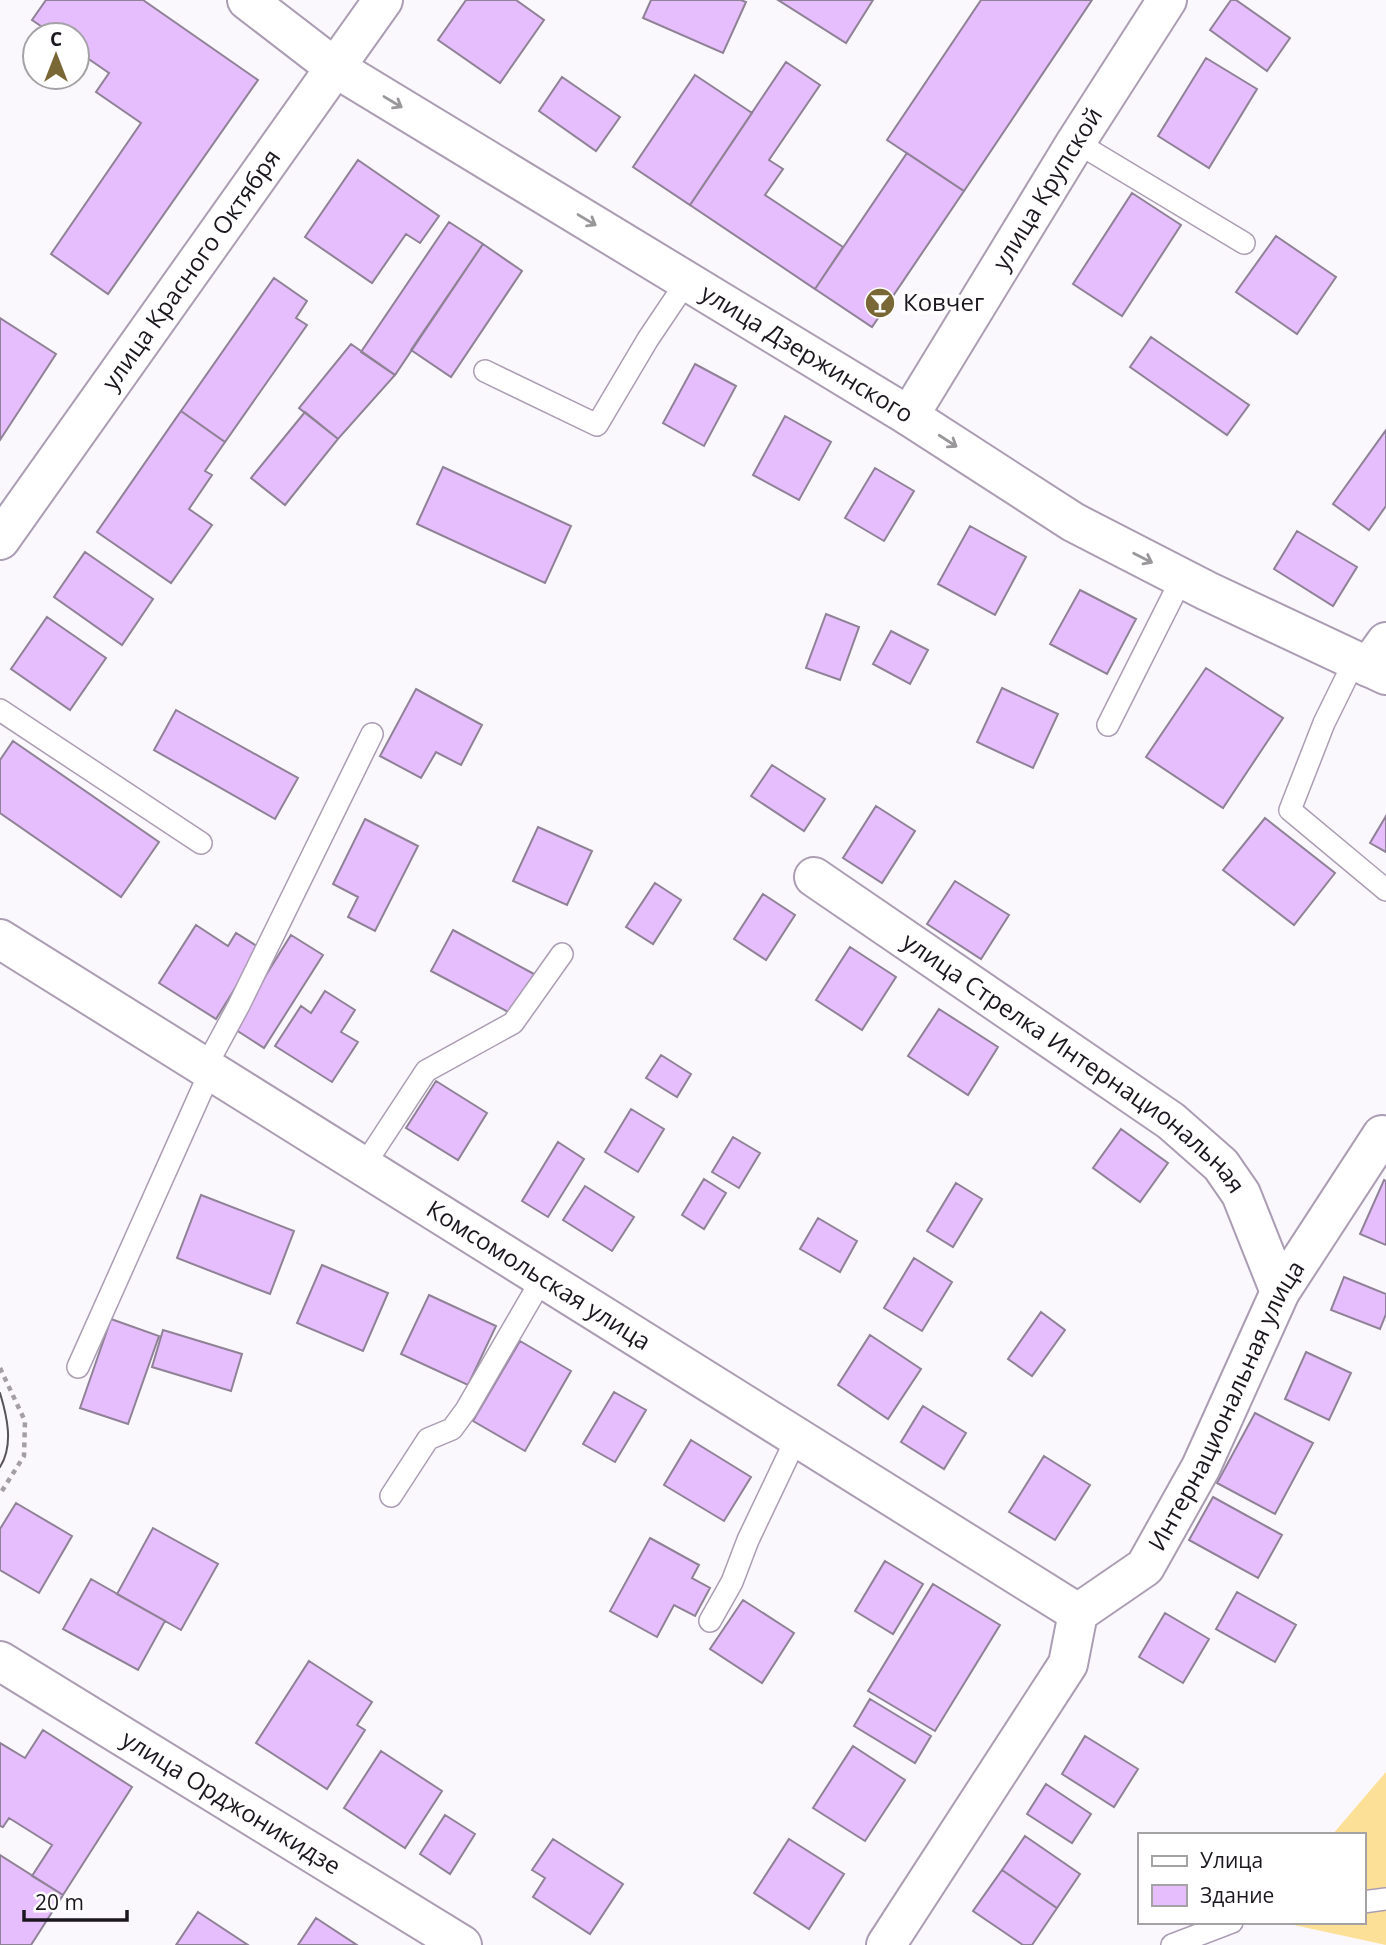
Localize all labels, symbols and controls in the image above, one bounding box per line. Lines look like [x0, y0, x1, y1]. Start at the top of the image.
north arrow [21, 21, 91, 91]
text: С [50, 26, 62, 52]
one-way arrow [382, 95, 402, 109]
street label: улица Крупской [984, 100, 1109, 276]
street label: улица Красного Октября [93, 142, 287, 396]
one-way arrow [577, 213, 596, 228]
street label: улица Дзержинского [695, 275, 920, 430]
place label: Ковчег [903, 285, 984, 318]
bar icon: Ковчег [863, 286, 897, 320]
one-way arrow [938, 434, 957, 449]
one-way arrow [1132, 552, 1153, 566]
street label: улица Стрелка Интернациональная [896, 924, 1254, 1199]
street label: Комсомольская улица [421, 1192, 658, 1357]
street label: Интернациональная улица [1140, 1253, 1311, 1556]
street label: улица Орджоникидзе [116, 1722, 348, 1882]
legend [1138, 1833, 1365, 1924]
text: Улица [1200, 1846, 1263, 1874]
scale bar [24, 1878, 128, 1922]
text: Здание [1200, 1881, 1274, 1909]
text: 20 m [35, 1888, 84, 1916]

